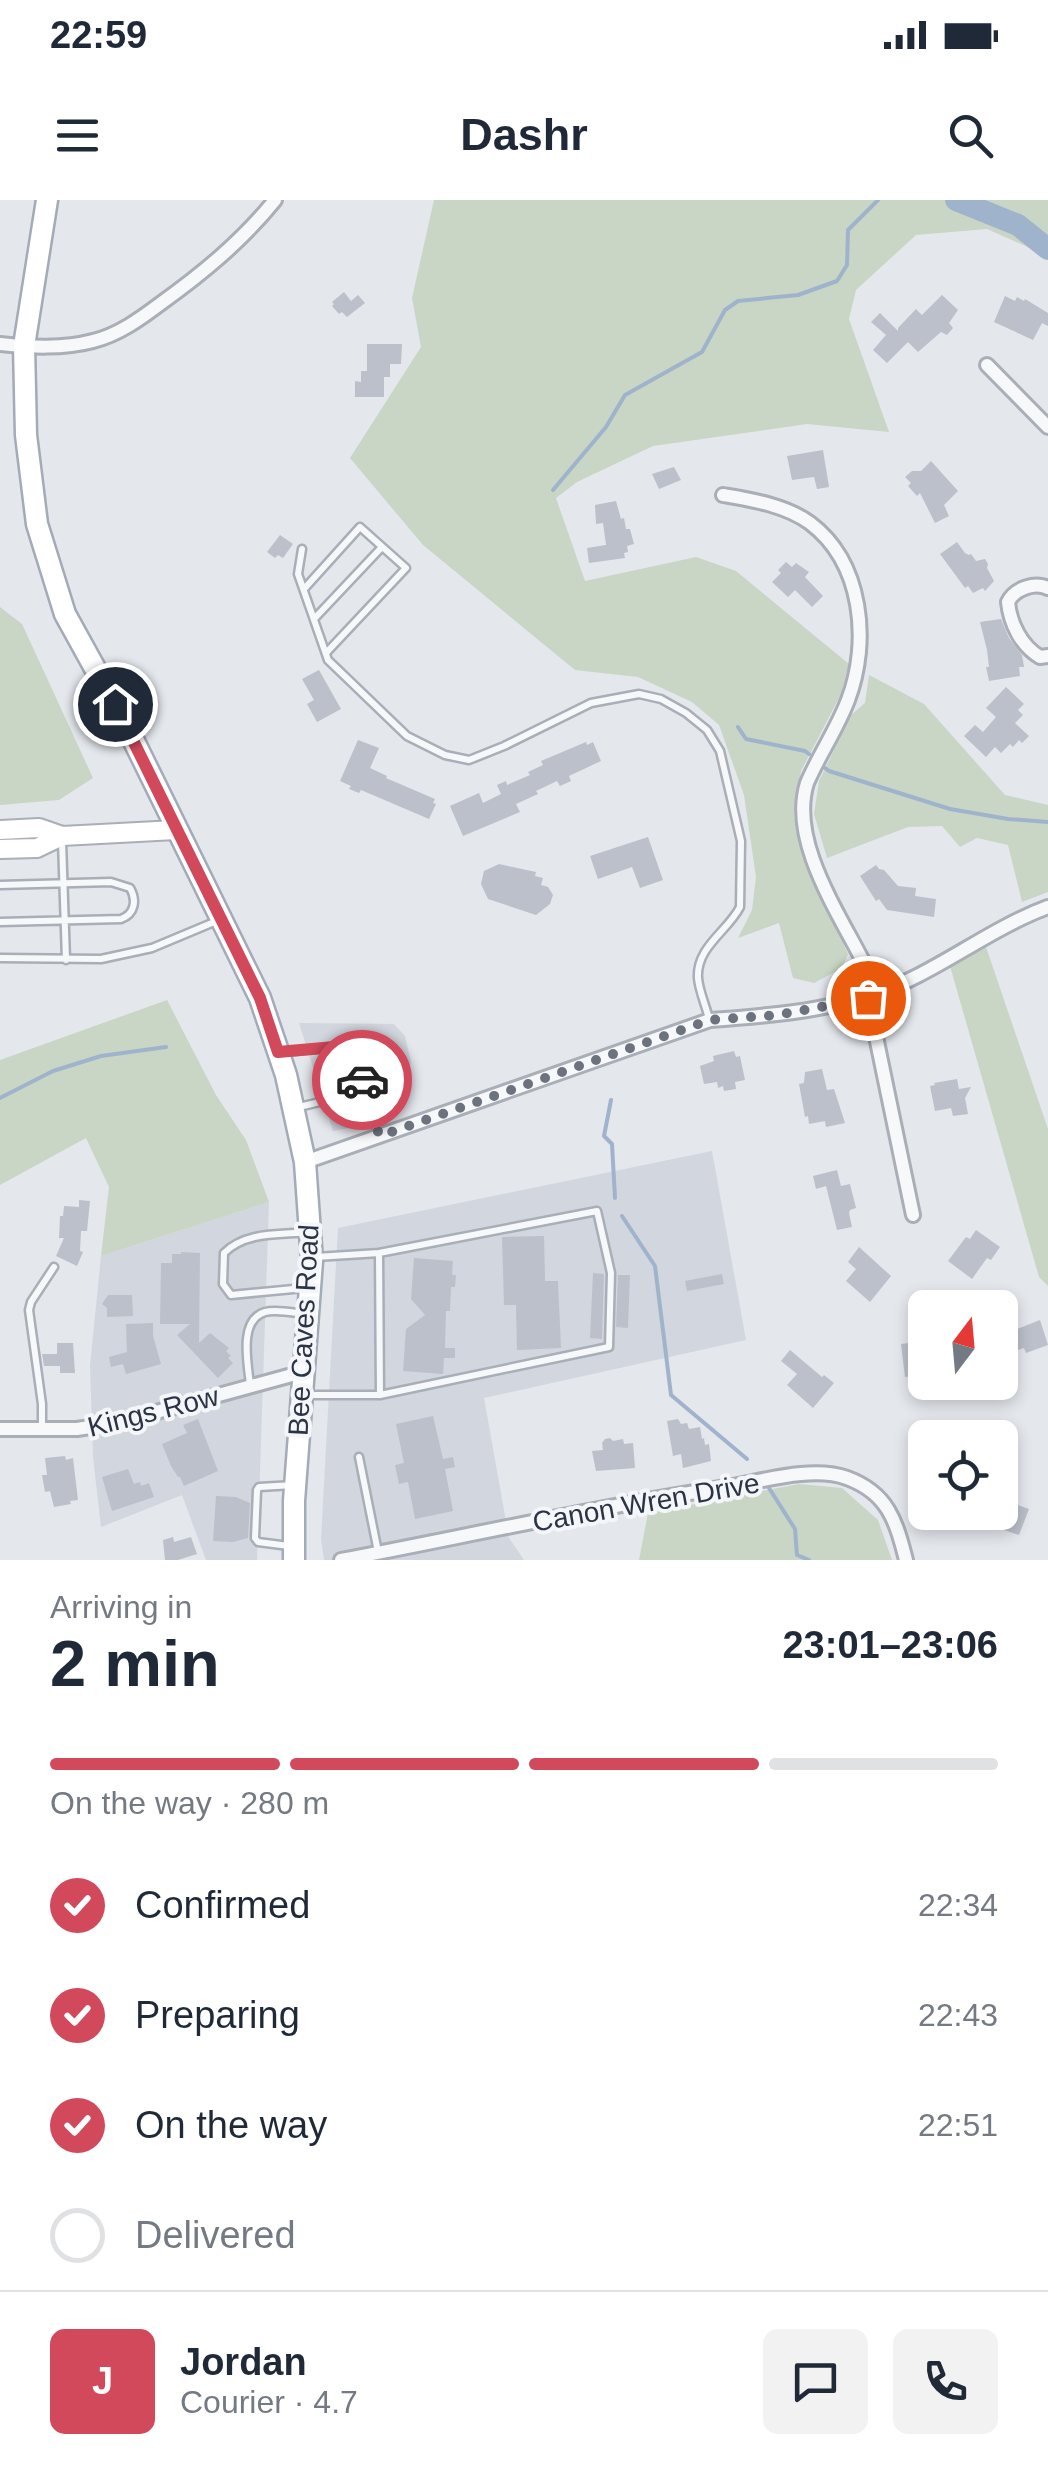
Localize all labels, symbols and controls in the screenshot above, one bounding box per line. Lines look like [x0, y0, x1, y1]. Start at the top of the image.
text: 22:59 [50, 14, 147, 56]
icon: menu [50, 108, 105, 163]
icon: search [943, 108, 998, 163]
text: Dashr [460, 109, 588, 160]
pin [73, 662, 158, 747]
icon: home [88, 677, 143, 732]
pin [826, 956, 911, 1041]
icon: bag [841, 971, 896, 1026]
courier [312, 1030, 412, 1130]
icon: car [335, 1053, 390, 1108]
street label: Bee Caves Road [282, 1224, 325, 1437]
north arrow [908, 1290, 1018, 1400]
map controls [908, 1290, 1018, 1530]
street label: Kings Row [84, 1380, 223, 1443]
button: locate [908, 1420, 1018, 1530]
street label: Canon Wren Drive [530, 1467, 762, 1538]
text: Arriving in [50, 1589, 192, 1625]
text: 23:01–23:06 [782, 1624, 998, 1666]
text: 2 min [50, 1627, 220, 1700]
text: On the way · 280 m [50, 1785, 329, 1821]
icon: check [50, 1878, 105, 1933]
text: Confirmed [135, 1884, 310, 1926]
text: 22:34 [918, 1887, 998, 1923]
icon: check [50, 1988, 105, 2043]
text: Preparing [135, 1994, 300, 2036]
text: 22:43 [918, 1997, 998, 2033]
icon: check [50, 2098, 105, 2153]
text: On the way [135, 2104, 327, 2146]
text: 22:51 [918, 2107, 998, 2143]
text: Delivered [135, 2214, 296, 2256]
button: chat [763, 2329, 868, 2434]
button: phone [893, 2329, 998, 2434]
text: Jordan [180, 2341, 307, 2383]
text: J [92, 2360, 113, 2402]
text: Courier · 4.7 [180, 2384, 358, 2420]

